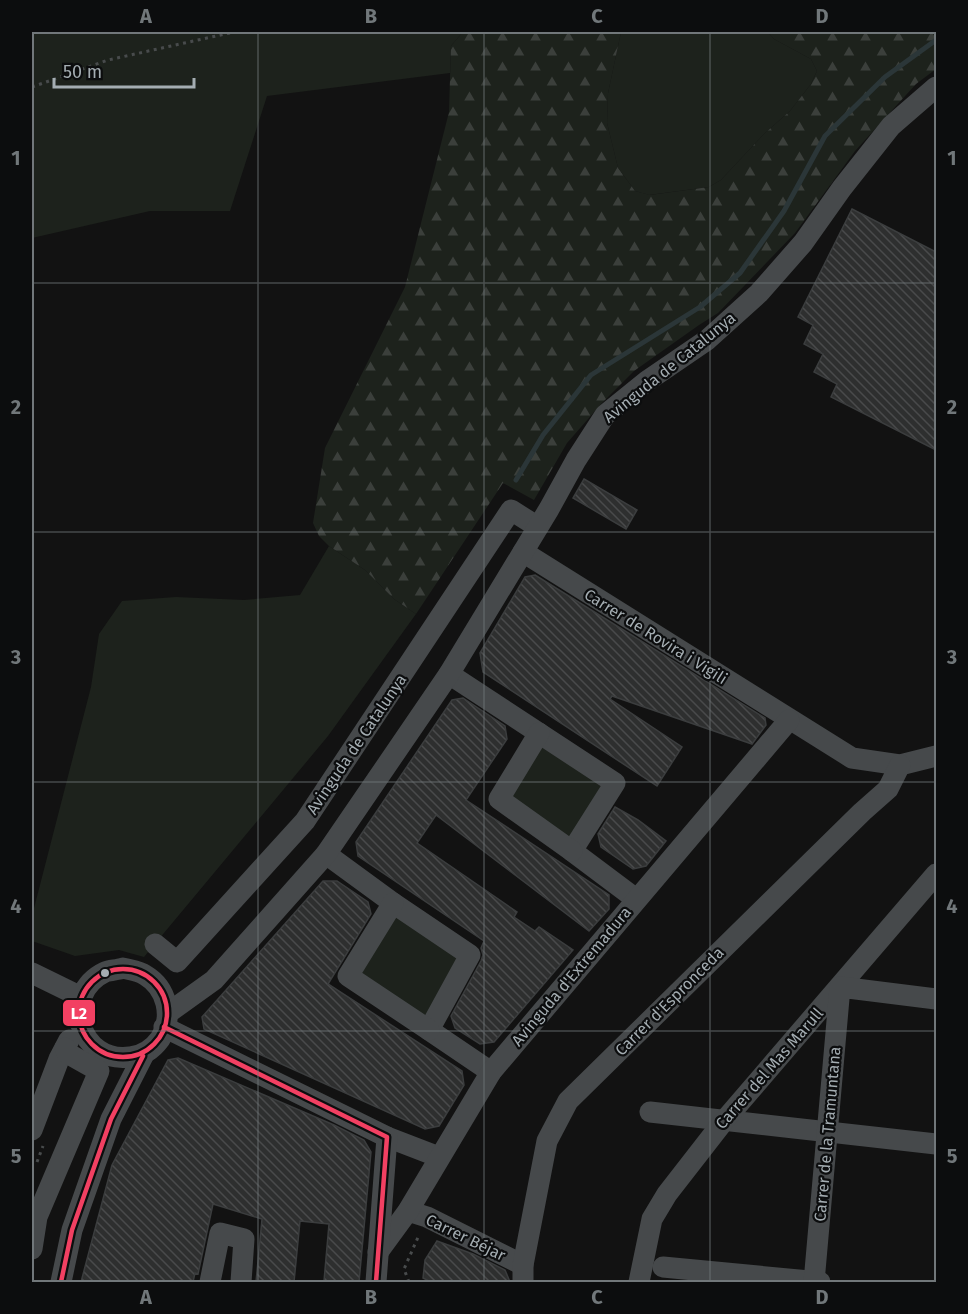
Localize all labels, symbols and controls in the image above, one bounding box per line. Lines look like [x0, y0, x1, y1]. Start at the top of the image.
text: A [139, 4, 153, 28]
text: B [365, 4, 377, 28]
text: C [591, 4, 603, 28]
text: D [815, 4, 829, 28]
scale bar [54, 51, 194, 89]
text: 50 m [63, 61, 102, 83]
text: 1 [11, 146, 21, 170]
text: 1 [947, 146, 957, 170]
street label: Avinguda de Catalunya [599, 308, 739, 427]
text: 2 [11, 395, 21, 419]
text: 2 [947, 395, 957, 419]
street label: Carrer de Rovira i Vigili [581, 585, 731, 688]
text: 3 [10, 645, 21, 669]
text: 3 [946, 645, 957, 669]
street label: Avinguda de Catalunya [302, 671, 410, 818]
text: 4 [10, 894, 22, 918]
text: 4 [946, 894, 958, 918]
street label: Avinguda d'Extremadura [508, 903, 635, 1050]
street label: Carrer d'Espronceda [611, 943, 728, 1060]
unlabelled marker [99, 967, 111, 979]
line badge: L2 [62, 999, 96, 1027]
text: L2 [71, 1004, 87, 1023]
street label: Carrer del Mas Marull [712, 1004, 827, 1133]
street label: Carrer de la Tramuntana [810, 1046, 845, 1222]
text: 5 [11, 1144, 22, 1168]
text: 5 [947, 1144, 958, 1168]
street label: Carrer Béjar [423, 1210, 509, 1265]
text: A [139, 1285, 153, 1309]
text: B [365, 1285, 377, 1309]
text: C [591, 1285, 603, 1309]
text: D [815, 1285, 829, 1309]

